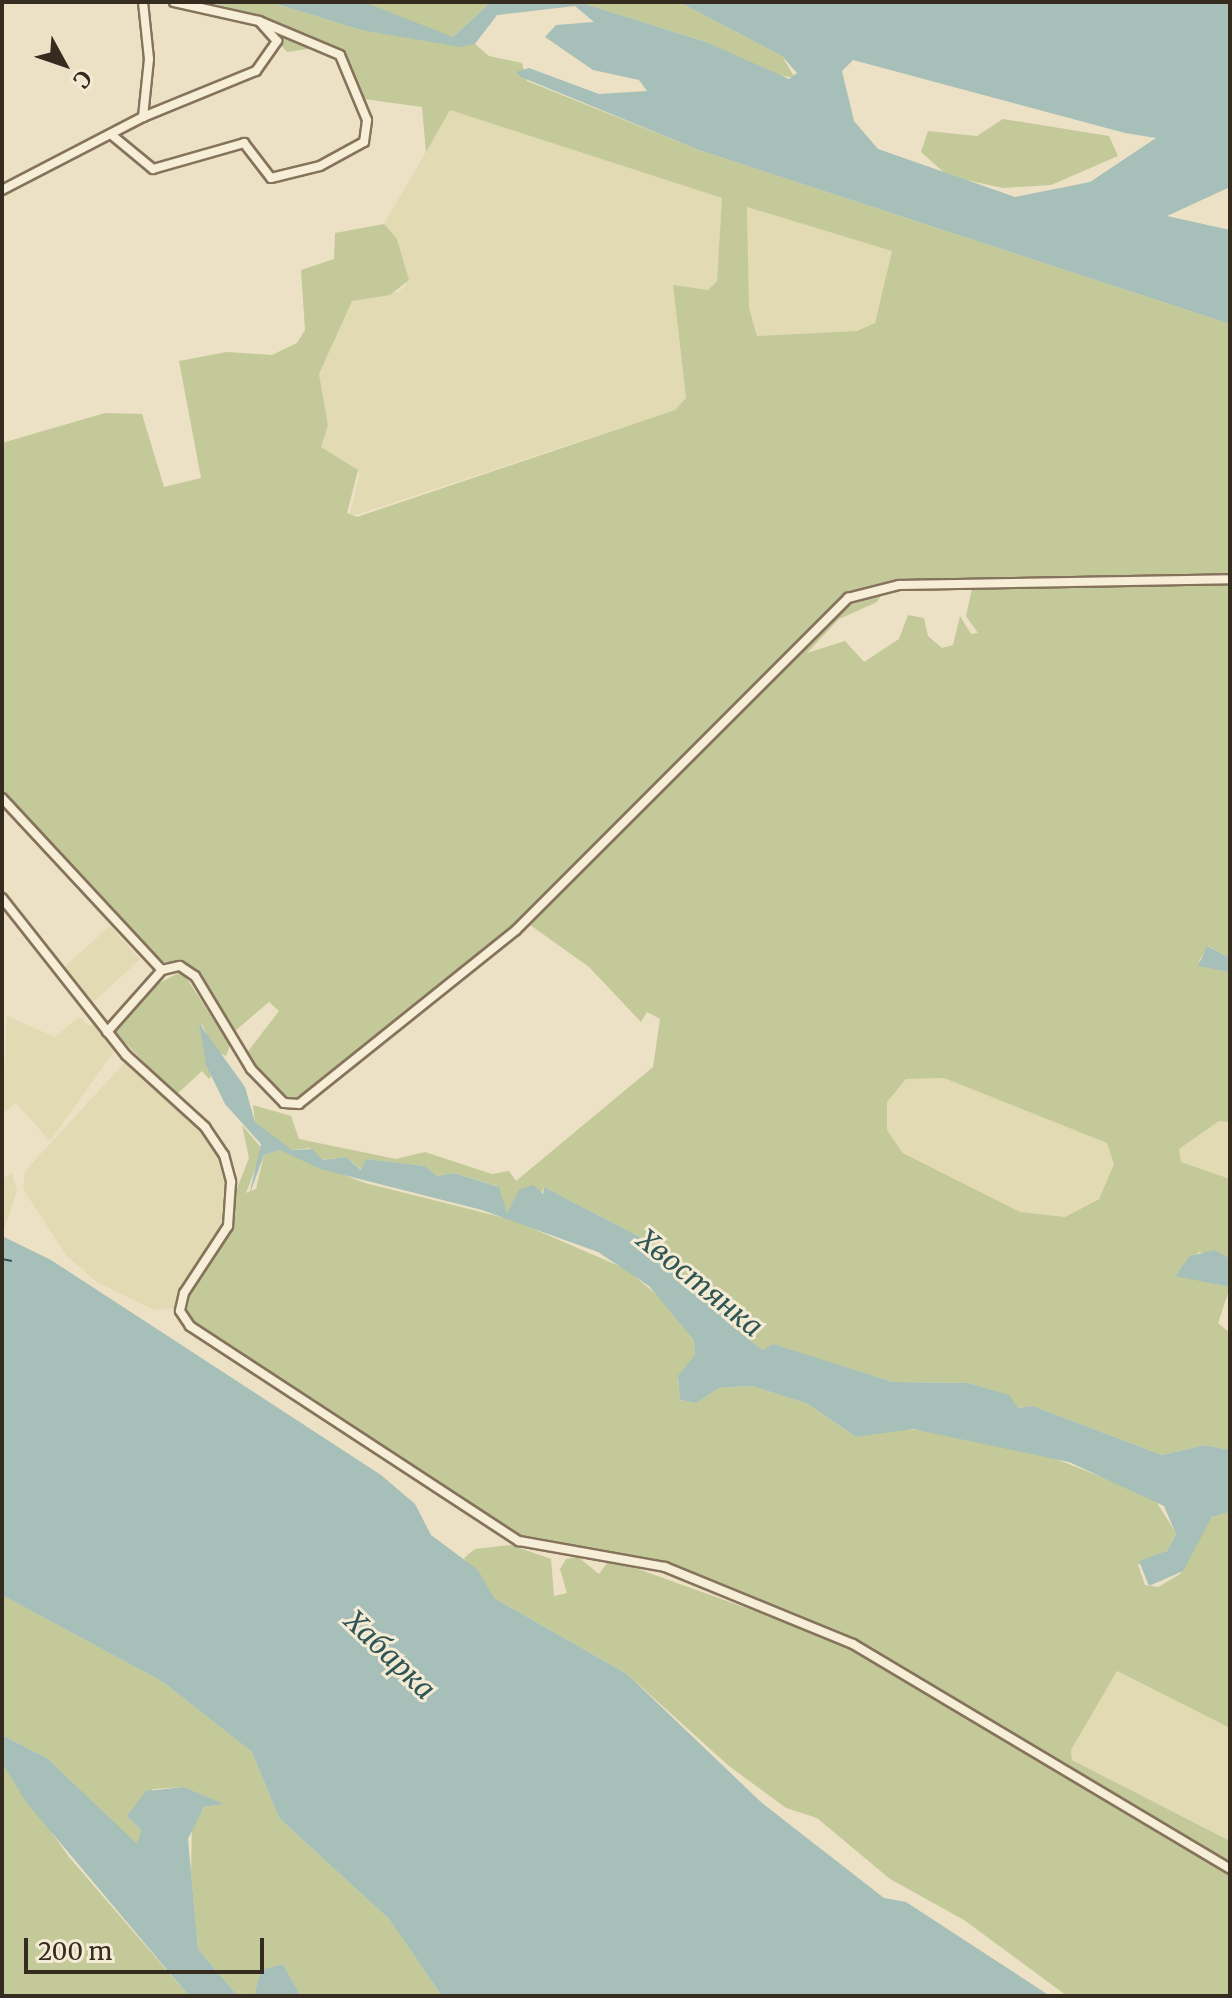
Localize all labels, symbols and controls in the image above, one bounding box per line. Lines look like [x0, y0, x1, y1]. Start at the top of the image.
north arrow [24, 24, 104, 104]
text: С [67, 65, 98, 94]
water label: Хвостянка [631, 1222, 769, 1344]
water label: Хабарка [338, 1604, 442, 1706]
scale bar [28, 1922, 268, 1972]
text: 200 m [38, 1936, 112, 1967]

